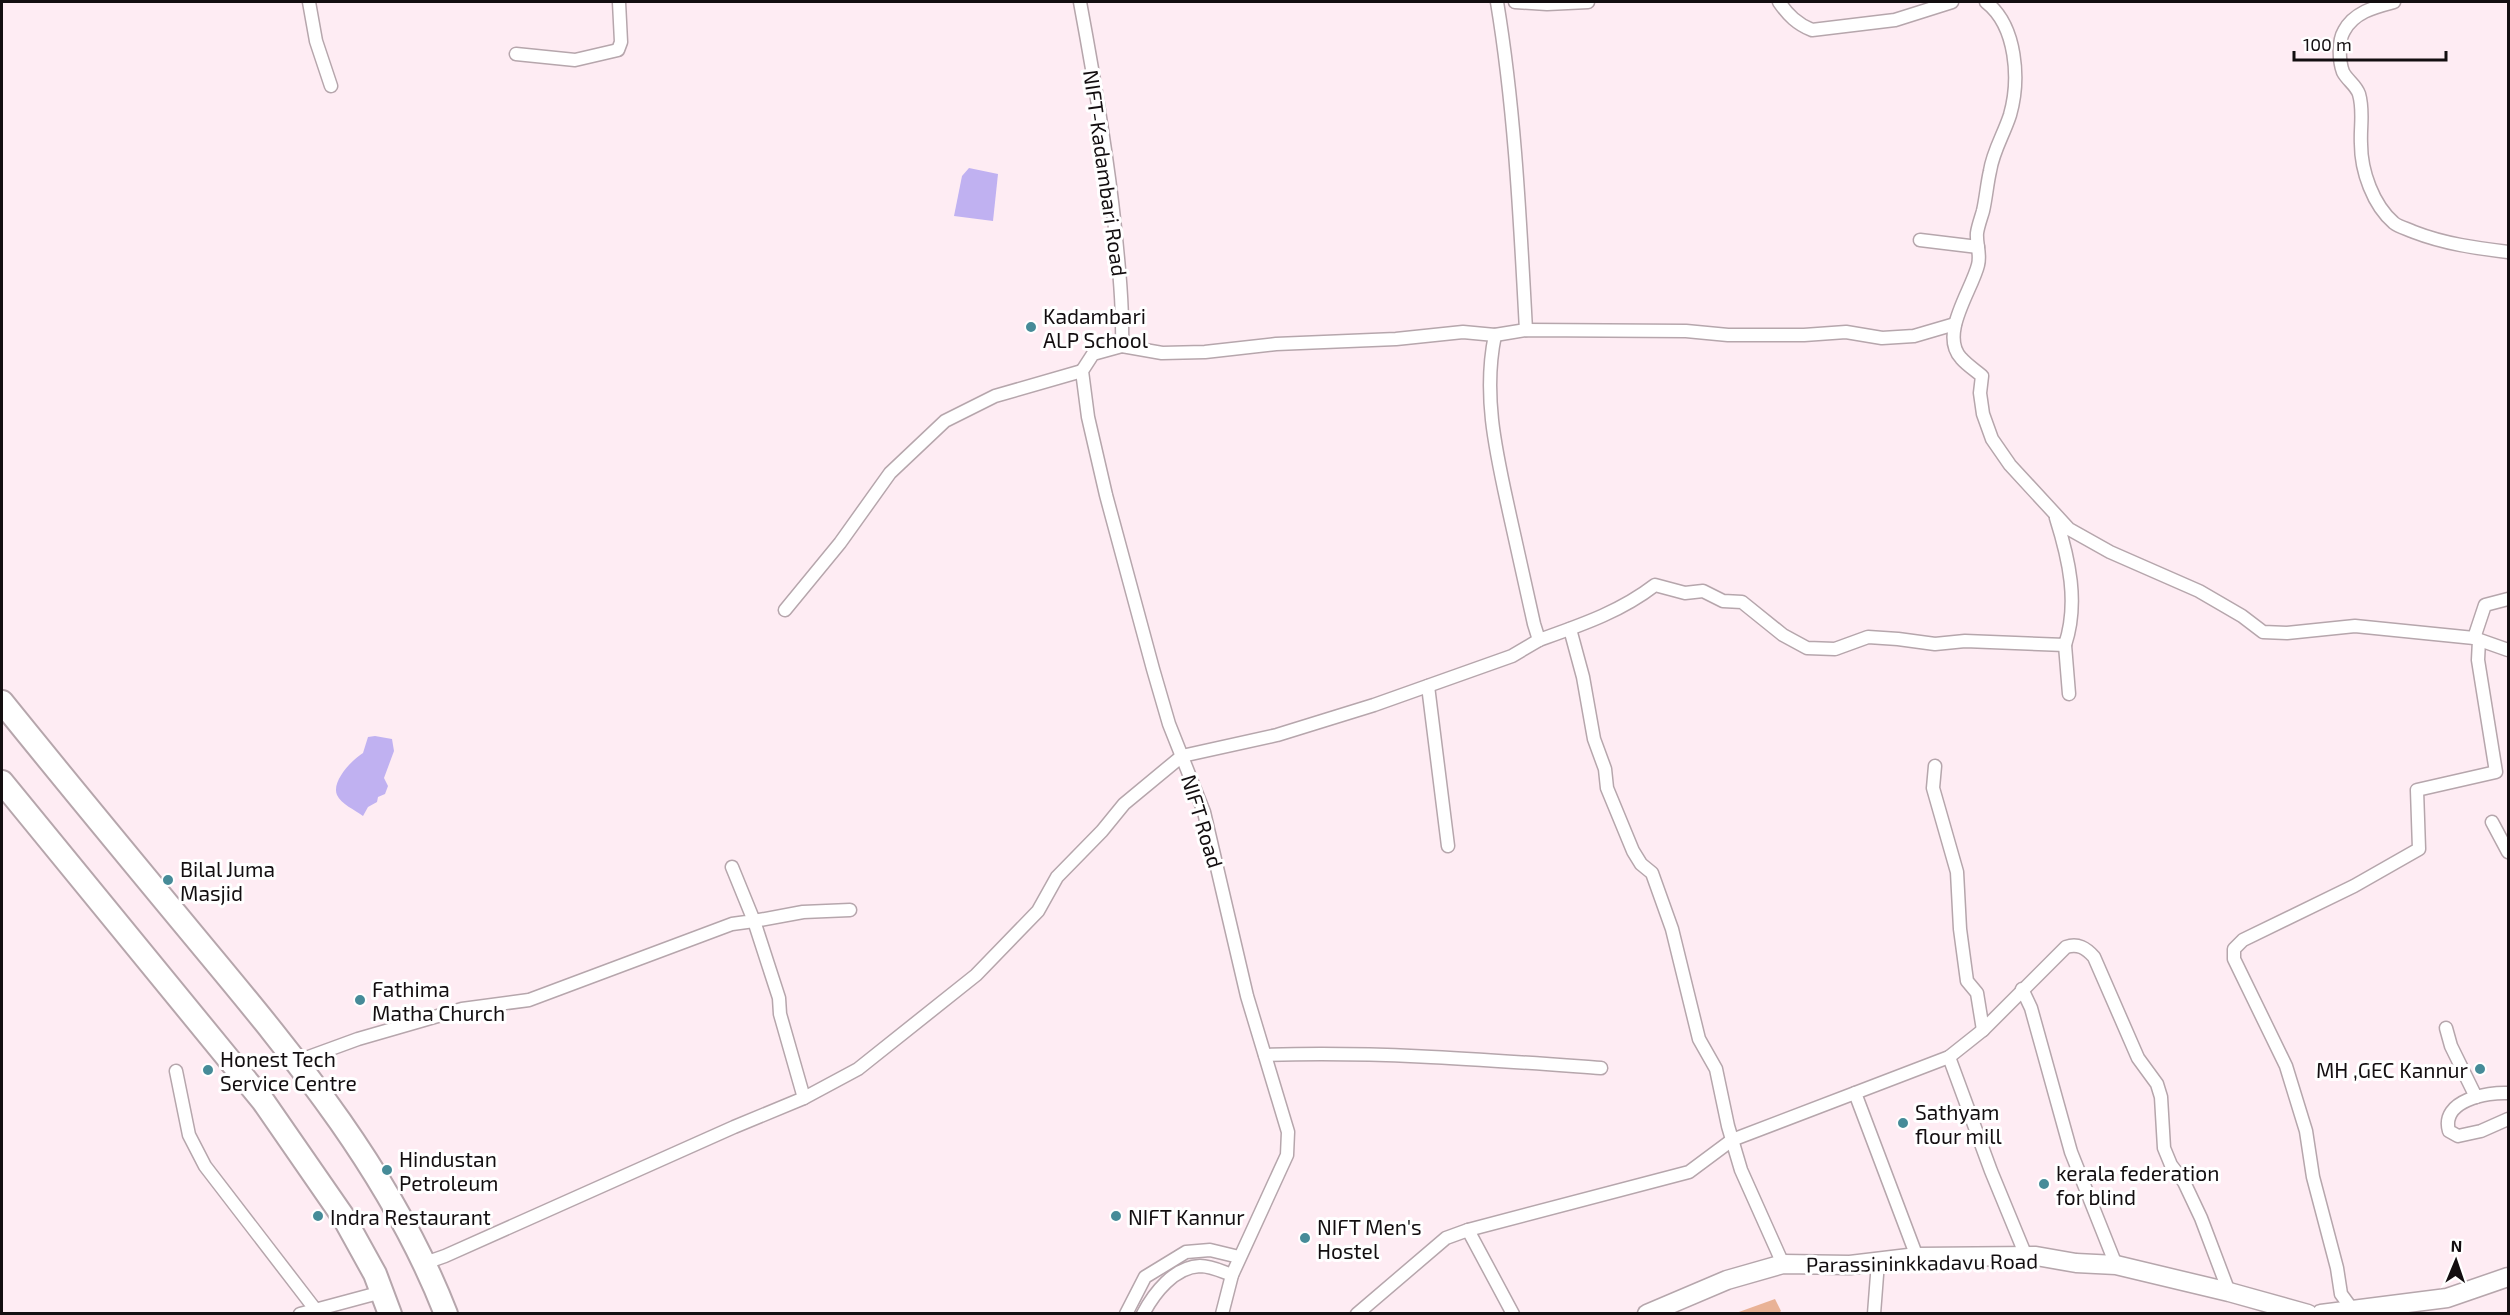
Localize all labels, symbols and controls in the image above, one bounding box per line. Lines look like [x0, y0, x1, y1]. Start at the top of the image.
scale bar [2294, 24, 2446, 62]
text: 100 m [2303, 33, 2352, 55]
street label: NIFT-Kadambari Road [1079, 68, 1133, 278]
place label: Kadambari ALP School [1043, 303, 1149, 352]
marker: Kadambari ALP School [1024, 320, 1038, 334]
street label: NIFT Road [1177, 771, 1229, 871]
place label: Bilal Juma Masjid [180, 856, 275, 906]
marker: Bilal Juma Masjid [161, 873, 175, 887]
place label: Fathima Matha Church [372, 976, 505, 1025]
marker: Fathima Matha Church [353, 993, 367, 1007]
place label: Honest Tech Service Centre [220, 1046, 357, 1095]
place label: MH ,GEC Kannur [2316, 1057, 2469, 1082]
marker: MH ,GEC Kannur [2473, 1062, 2487, 1076]
marker: Honest Tech Service Centre [201, 1063, 215, 1077]
place label: Sathyam flour mill [1915, 1099, 2002, 1148]
marker: Sathyam flour mill [1896, 1116, 1910, 1130]
place label: Hindustan Petroleum [399, 1146, 499, 1195]
place label: kerala federation for blind [2056, 1160, 2219, 1209]
marker: Hindustan Petroleum [380, 1163, 394, 1177]
marker: kerala federation for blind [2037, 1177, 2051, 1191]
place label: Indra Restaurant [330, 1204, 491, 1229]
place label: NIFT Kannur [1128, 1204, 1245, 1229]
marker: Indra Restaurant [311, 1209, 325, 1223]
marker: NIFT Kannur [1109, 1209, 1123, 1223]
place label: NIFT Men's Hostel [1317, 1214, 1422, 1263]
marker: NIFT Men's Hostel [1298, 1231, 1312, 1245]
north arrow [2426, 1231, 2486, 1291]
text: N [2450, 1236, 2463, 1255]
street label: Parassininkkadavu Road [1806, 1247, 2038, 1277]

